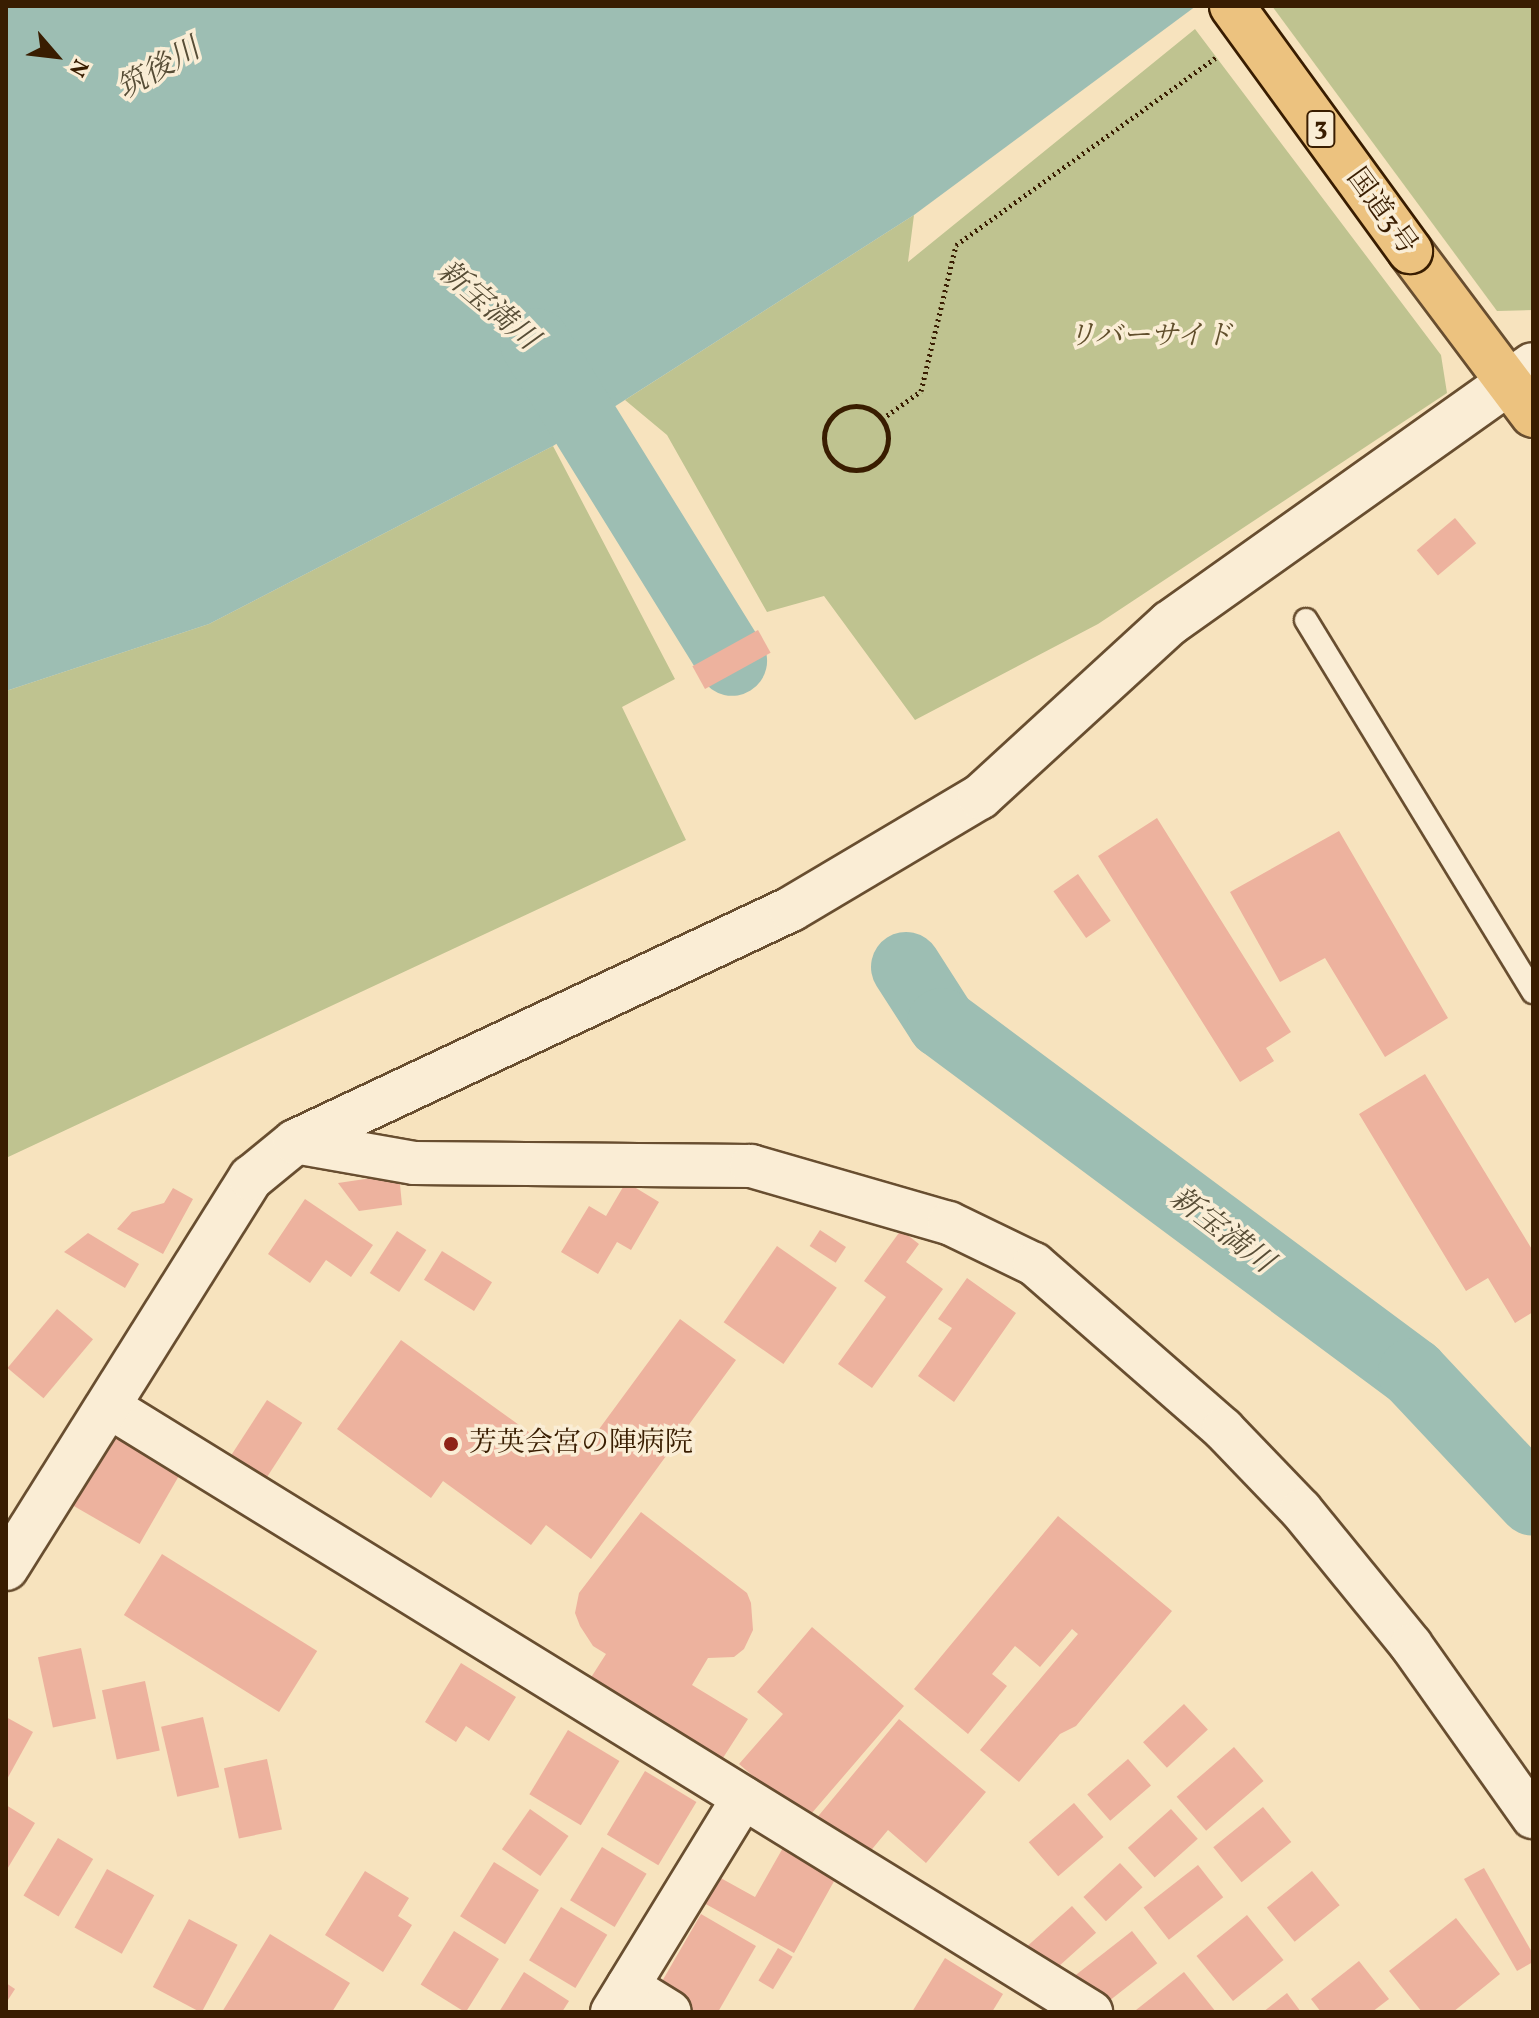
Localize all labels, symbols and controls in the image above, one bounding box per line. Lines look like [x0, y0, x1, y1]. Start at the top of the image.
north arrow [16, 16, 96, 96]
water label: 筑後川 [111, 32, 207, 108]
text: N [60, 53, 95, 82]
road number: 3 [1305, 107, 1337, 151]
street label: 国道3号 [1339, 162, 1423, 262]
water label: 新宝満川 [429, 254, 545, 358]
park label: リバーサイド [1066, 320, 1234, 354]
water label: 新宝満川 [1162, 1181, 1280, 1281]
place label: 芳英会宮の陣病院 [469, 1427, 693, 1461]
marker: 芳英会宮の陣病院 [440, 1433, 462, 1455]

